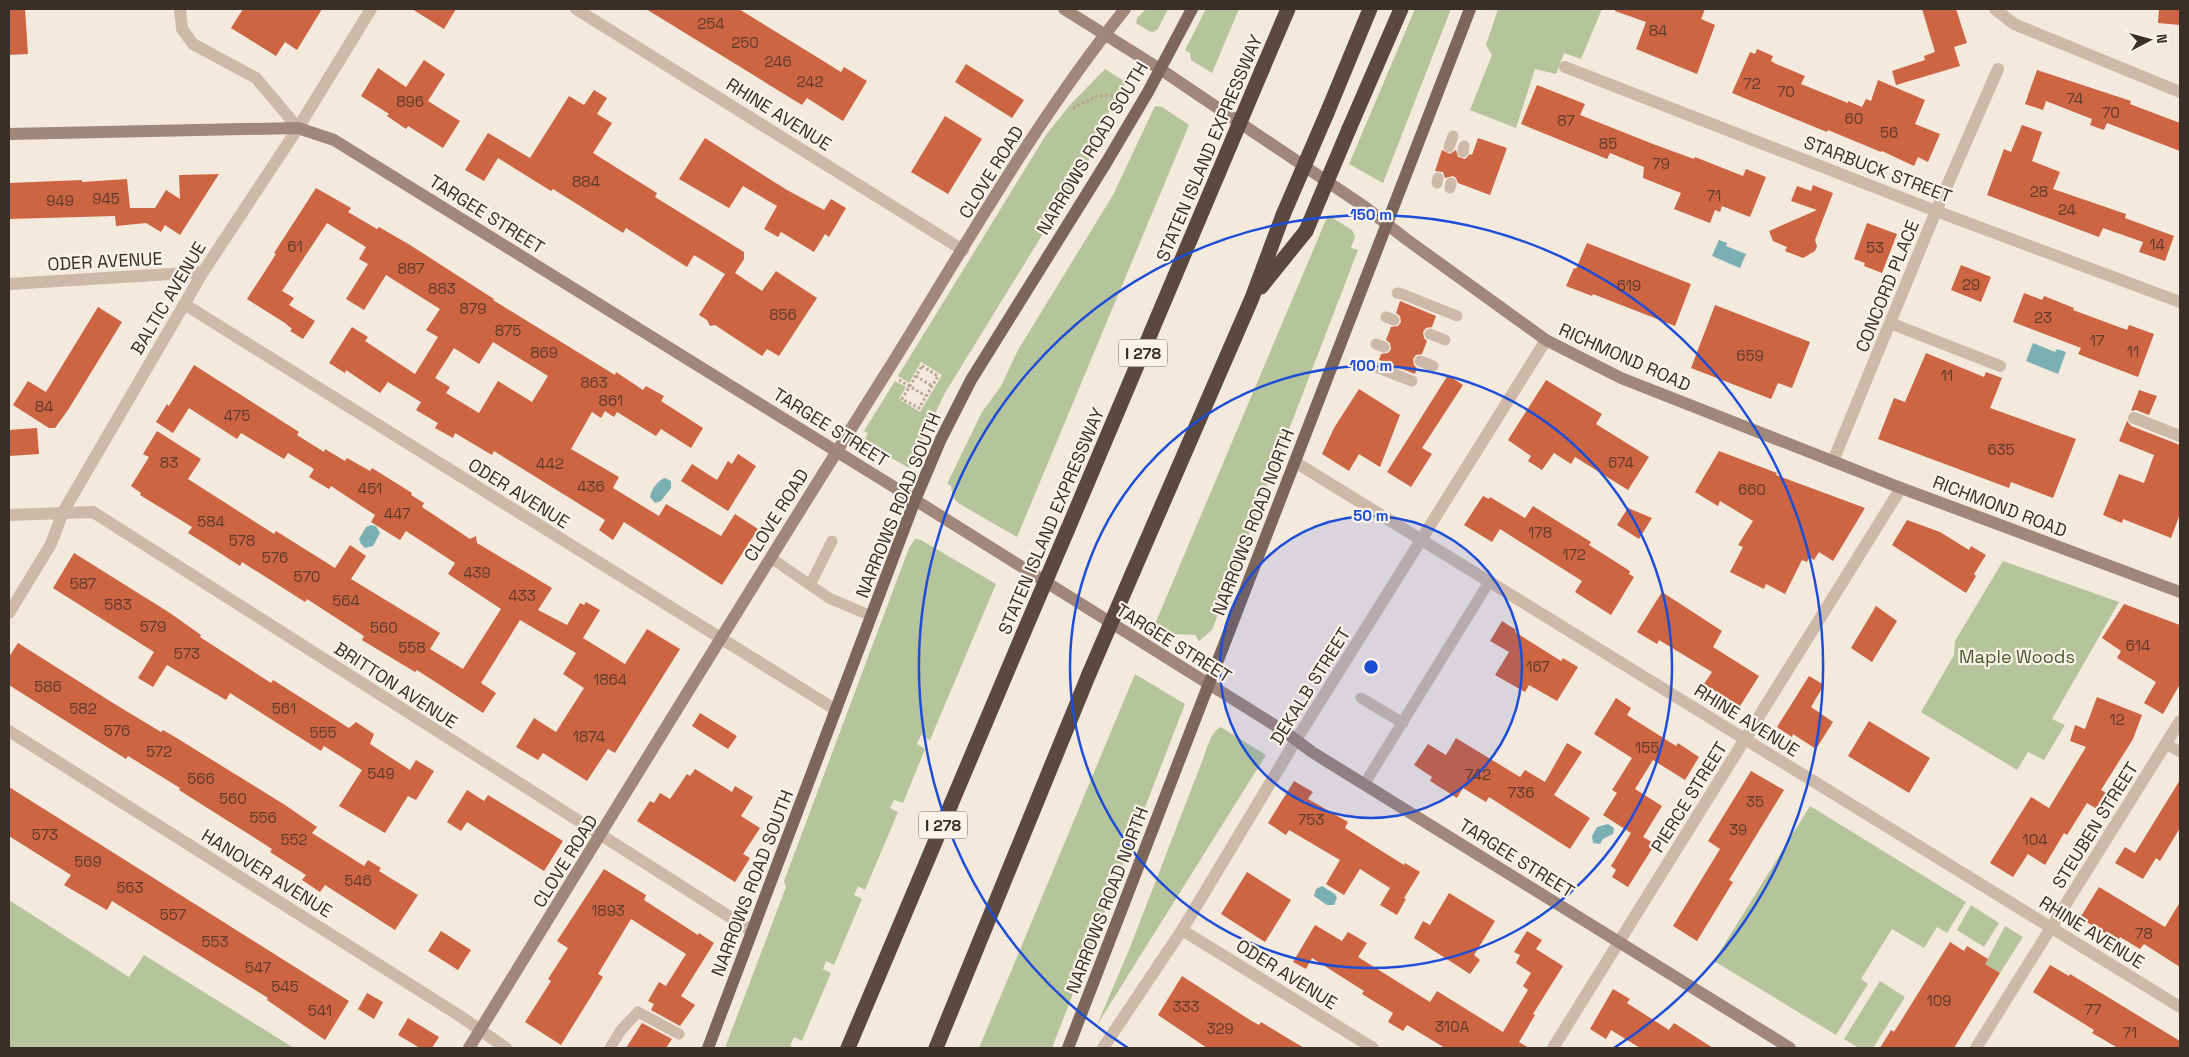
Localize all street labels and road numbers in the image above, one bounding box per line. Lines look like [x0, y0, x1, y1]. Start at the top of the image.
street label: STATEN ISLAND EXPRESSWAY [1151, 31, 1267, 265]
street label: NARROWS ROAD SOUTH [1031, 57, 1153, 239]
street label: RHINE AVENUE [722, 73, 836, 155]
street label: CLOVE ROAD [953, 121, 1029, 223]
street label: STARBUCK STREET [1801, 130, 1956, 208]
street label: TARGEE STREET [425, 169, 549, 259]
street label: CONCORD PLACE [1850, 217, 1924, 355]
street label: BALTIC AVENUE [125, 237, 211, 359]
street label: ODER AVENUE [47, 247, 163, 275]
street label: RICHMOND ROAD [1556, 318, 1694, 396]
road number: I 278 [1119, 339, 1167, 366]
street label: TARGEE STREET [769, 382, 893, 472]
street label: STATEN ISLAND EXPRESSWAY [993, 404, 1109, 638]
street label: NARROWS ROAD SOUTH [850, 409, 946, 601]
street label: NARROWS ROAD NORTH [1207, 425, 1299, 619]
street label: ODER AVENUE [464, 453, 574, 533]
street label: CLOVE ROAD [738, 464, 814, 566]
street label: RICHMOND ROAD [1930, 470, 2070, 542]
street label: TARGEE STREET [1112, 598, 1236, 688]
street label: DEKALB STREET [1265, 623, 1355, 749]
street label: BRITTON AVENUE [330, 637, 462, 733]
street label: RHINE AVENUE [1690, 679, 1804, 761]
street label: PIERCE STREET [1646, 737, 1732, 857]
street label: STEUBEN STREET [2047, 757, 2143, 893]
street label: NARROWS ROAD SOUTH [706, 786, 798, 980]
street label: NARROWS ROAD NORTH [1061, 803, 1153, 997]
street label: CLOVE ROAD [527, 810, 603, 912]
road number: I 278 [919, 812, 967, 838]
street label: TARGEE STREET [1455, 813, 1579, 903]
street label: HANOVER AVENUE [197, 824, 337, 922]
street label: RHINE AVENUE [2035, 891, 2149, 973]
street label: ODER AVENUE [1232, 934, 1342, 1014]

